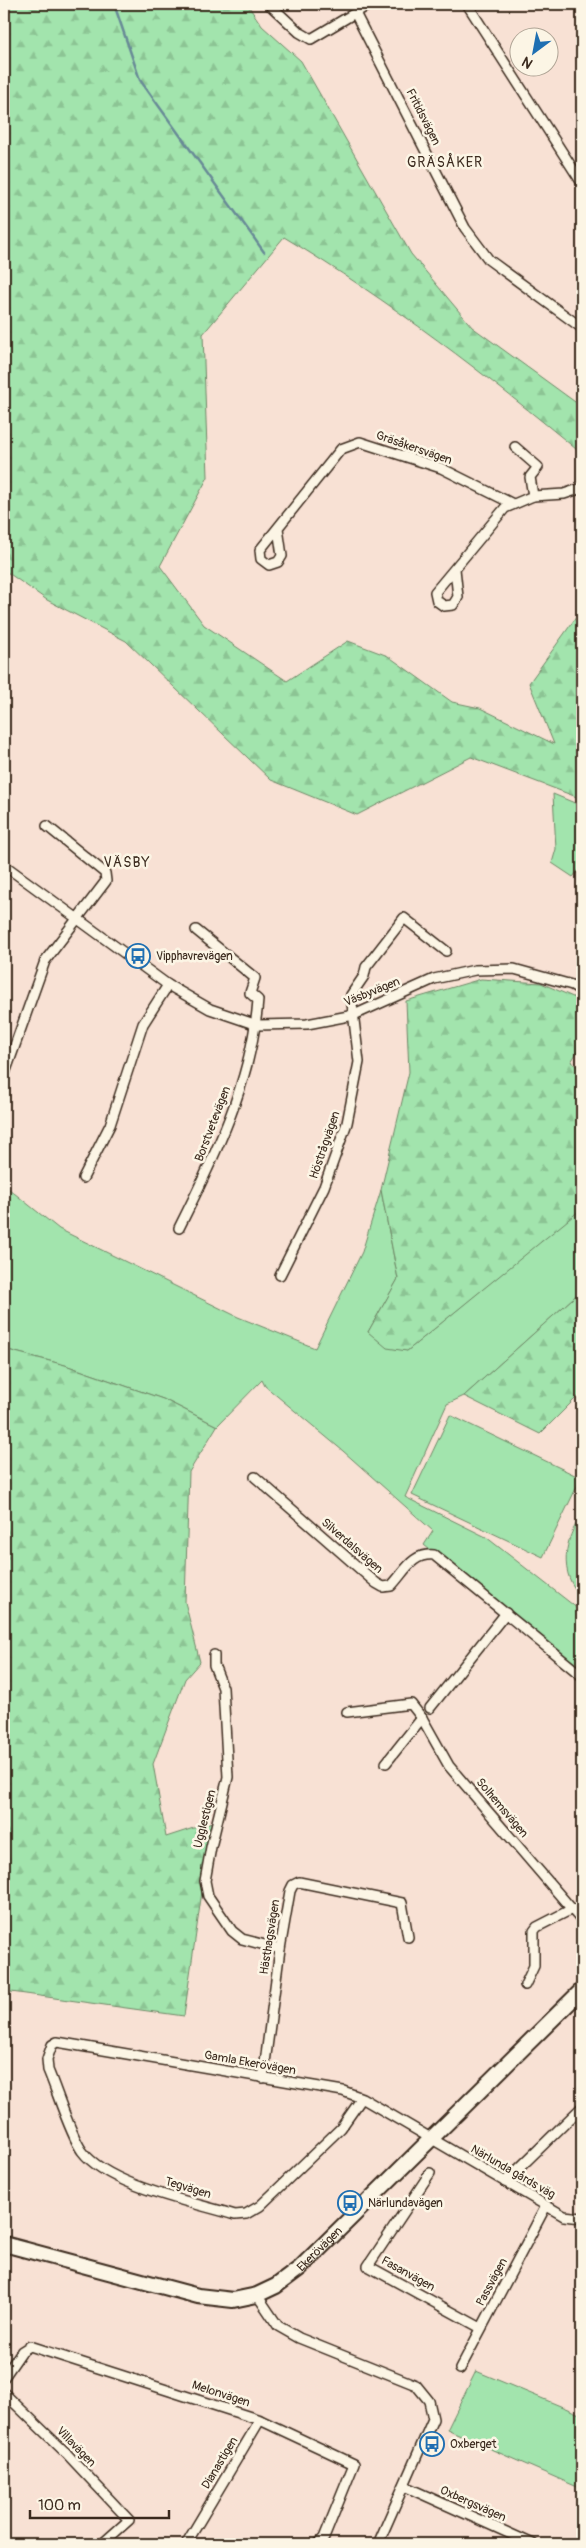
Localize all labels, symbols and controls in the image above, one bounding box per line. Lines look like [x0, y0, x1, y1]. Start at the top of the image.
north arrow [508, 28, 558, 78]
text: N [519, 53, 536, 72]
street label: Fritidsvägen [402, 86, 444, 148]
district label: GRÄSÅKER [407, 152, 483, 171]
street label: Gräsåkersvägen [374, 428, 454, 468]
district label: VÄSBY [103, 854, 151, 871]
bus stop icon: Vipphavrevägen [125, 943, 151, 969]
place label: Vipphavrevägen [156, 949, 233, 964]
street label: Väsbyvägen [342, 974, 402, 1010]
street label: Borstvetevägen [192, 1084, 234, 1164]
street label: Höstrågvägen [306, 1109, 344, 1181]
street label: Silverdalsvägen [318, 1515, 386, 1577]
street label: Solhemsvägen [473, 1775, 531, 1841]
street label: Ugglestigen [191, 1788, 220, 1850]
street label: Hästhagsvägen [257, 1898, 283, 1976]
street label: Gamla Ekerövägen [203, 2048, 297, 2078]
street label: Närlunda gårds väg [468, 2142, 558, 2202]
street label: Tegvägen [163, 2174, 213, 2202]
bus stop icon: Närlundavägen [337, 2190, 363, 2216]
place label: Närlundavägen [368, 2196, 443, 2211]
street label: Ekerövägen [294, 2223, 345, 2274]
street label: Fasanvägen [379, 2253, 438, 2295]
street label: Passvägen [473, 2255, 511, 2309]
street label: Melonvägen [190, 2378, 252, 2410]
street label: Villavägen [53, 2424, 99, 2470]
bus stop icon: Oxberget [419, 2431, 445, 2457]
street label: Dianastigen [199, 2434, 241, 2492]
place label: Oxberget [450, 2437, 497, 2452]
street label: Oxbergsvägen [438, 2483, 509, 2525]
scale bar [30, 2488, 169, 2520]
text: 100 m [38, 2496, 81, 2515]

